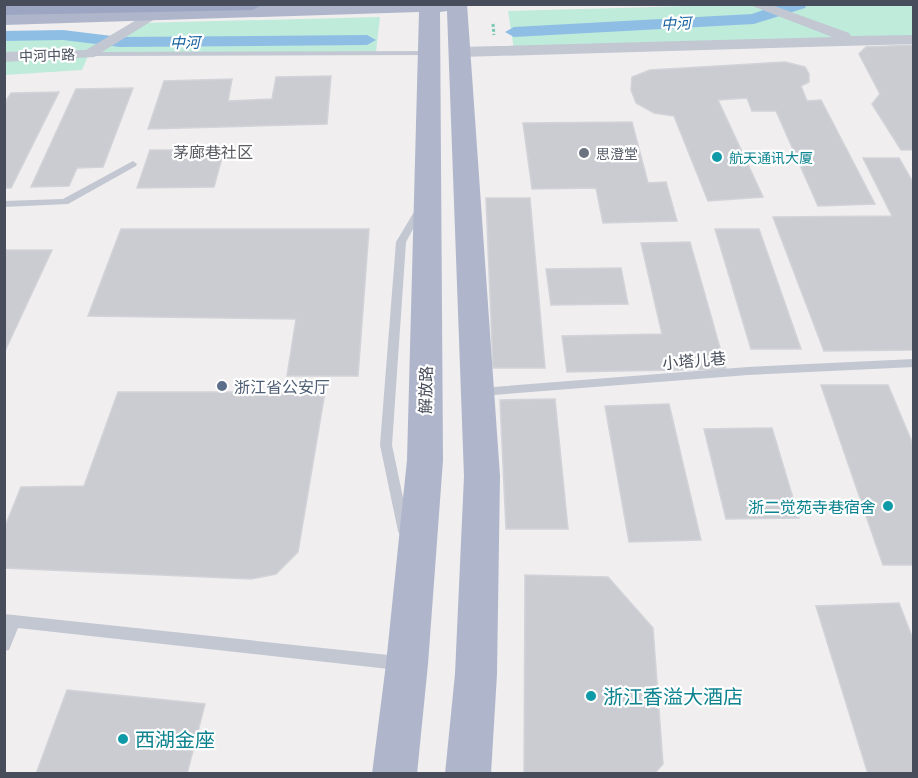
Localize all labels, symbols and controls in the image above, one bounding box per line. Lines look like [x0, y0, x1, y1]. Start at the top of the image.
water label: 中河 [661, 13, 694, 33]
water label: 中河 [170, 33, 203, 51]
street label: 中河中路 [19, 46, 75, 64]
district label: 茅廊巷社区 [173, 142, 253, 161]
place label: 思澄堂 [596, 145, 638, 162]
marker: 思澄堂 [577, 146, 591, 160]
place label: 航天通讯大厦 [729, 149, 813, 166]
marker: 航天通讯大厦 [710, 150, 724, 164]
street label: 小塔儿巷 [661, 348, 727, 372]
street label: 解放路 [415, 366, 435, 414]
place label: 浙江省公安厅 [234, 377, 330, 396]
marker: 浙江省公安厅 [215, 379, 229, 393]
place label: 浙二觉苑寺巷宿舍 [748, 497, 876, 516]
marker: 浙二觉苑寺巷宿舍 [881, 499, 895, 513]
place label: 浙江香溢大酒店 [603, 684, 743, 708]
marker: 浙江香溢大酒店 [584, 689, 598, 703]
place label: 西湖金座 [135, 727, 215, 751]
marker: 西湖金座 [116, 732, 130, 746]

